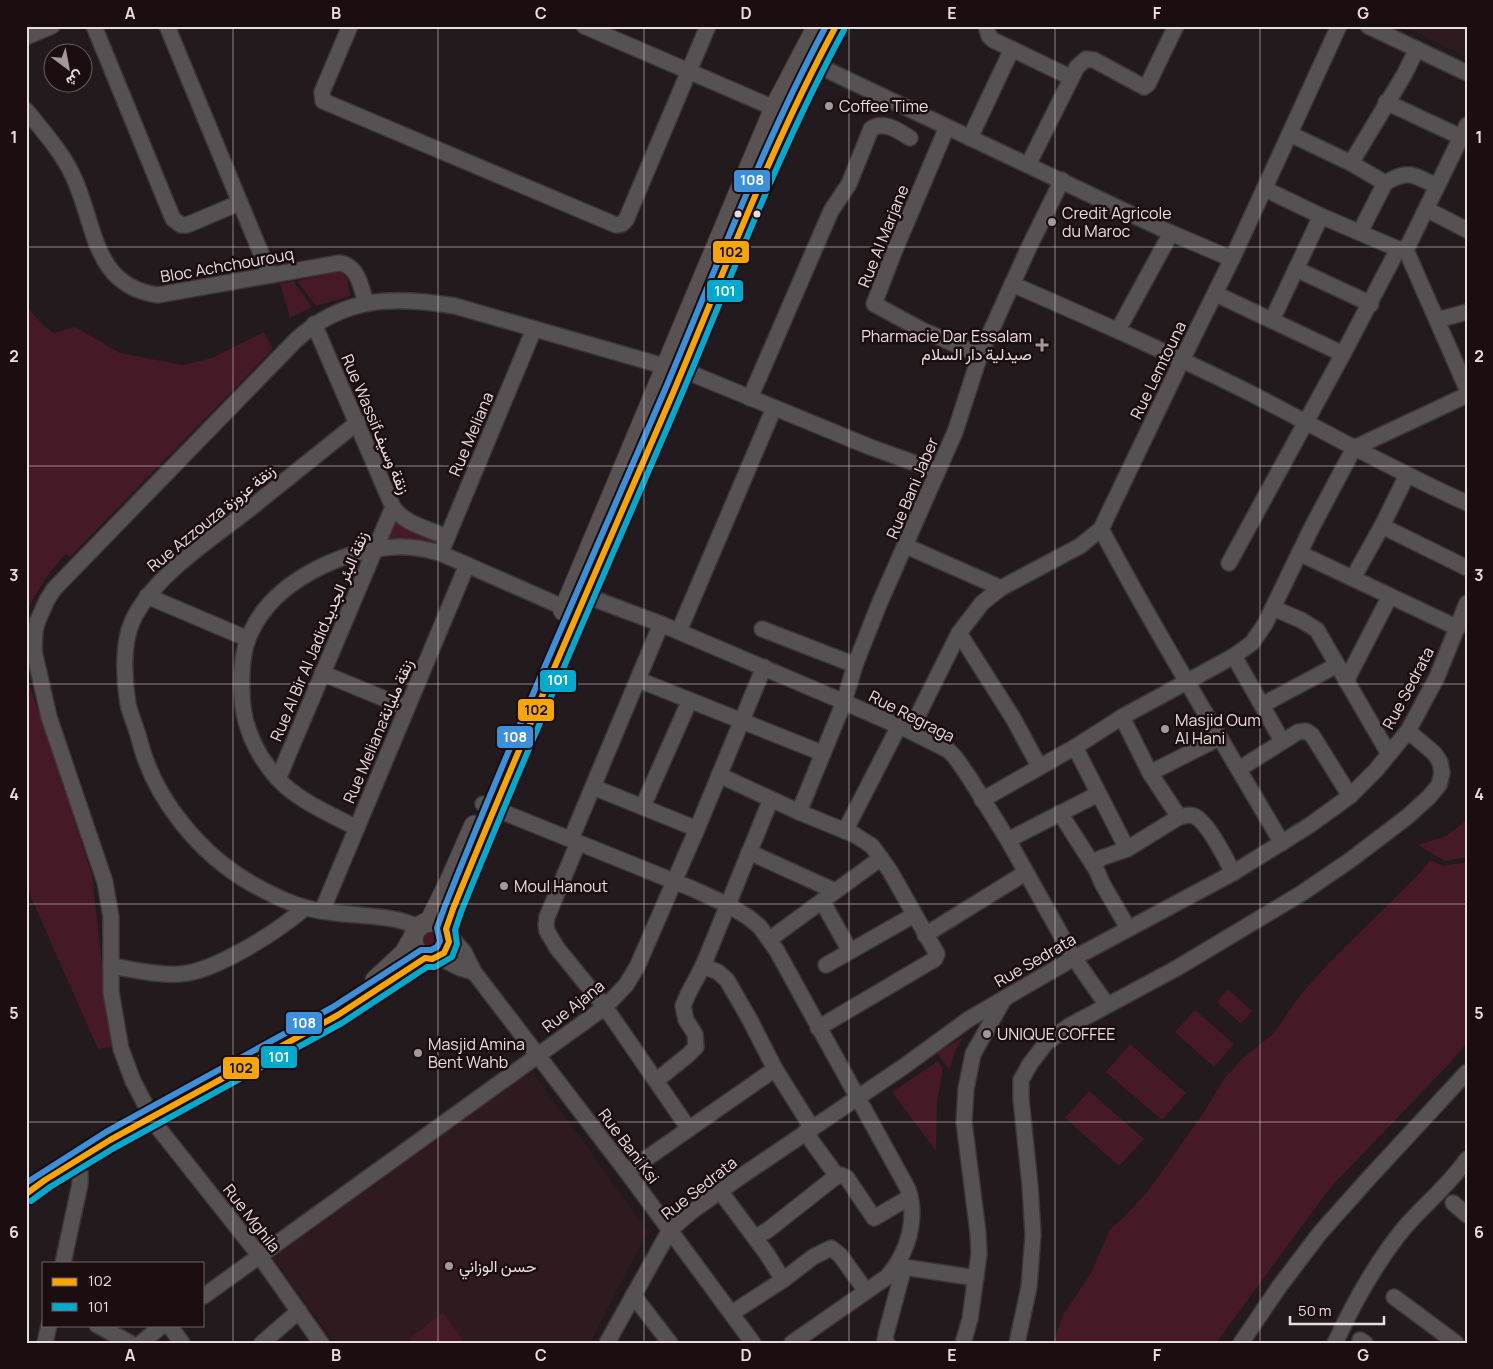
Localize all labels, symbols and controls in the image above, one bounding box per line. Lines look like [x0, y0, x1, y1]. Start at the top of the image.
text: A [125, 2, 136, 24]
text: B [331, 2, 341, 24]
text: C [535, 2, 547, 24]
text: D [740, 2, 752, 24]
text: E [947, 2, 957, 24]
text: F [1153, 2, 1162, 24]
text: G [1357, 2, 1369, 24]
north arrow [42, 42, 92, 92]
text: ش [63, 67, 87, 92]
place label: Coffee Time [839, 95, 928, 117]
marker: Coffee Time [823, 100, 835, 112]
text: 1 [10, 126, 18, 148]
text: 1 [1475, 126, 1483, 148]
line badge: 108 [733, 169, 771, 193]
text: 108 [740, 170, 764, 189]
street label: Rue Al Marjane [852, 181, 914, 291]
place label: Credit Agricole du Maroc [1062, 202, 1172, 242]
unlabelled marker [733, 209, 743, 219]
unlabelled marker [752, 209, 762, 219]
marker: Credit Agricole du Maroc [1046, 216, 1058, 228]
line badge: 102 [712, 240, 750, 264]
street label: Bloc Achchourouq [159, 242, 295, 288]
text: 102 [719, 242, 743, 261]
line badge: 101 [706, 279, 744, 303]
text: 101 [714, 281, 736, 300]
street label: Rue Lemtouna [1125, 317, 1191, 423]
place label: Pharmacie Dar Essalam صيدلية دار السلام [861, 325, 1032, 365]
marker: Pharmacie Dar Essalam صيدلية دار السلام [1036, 339, 1048, 351]
text: 2 [9, 345, 19, 367]
text: 2 [1474, 345, 1484, 367]
street label: Rue Wassifزنقة وسيف [337, 351, 415, 497]
street label: Rue Meliana [443, 388, 499, 480]
street label: Rue Bani Jaber [881, 434, 943, 542]
street label: Rue Azzouza زنقة عزوزة [142, 459, 280, 577]
street label: Rue Al Bir Al Jadidزنقة البئر الجديد [265, 527, 373, 745]
text: 3 [9, 564, 19, 586]
text: 3 [1474, 564, 1484, 586]
street label: Rue Sedrata [1377, 643, 1439, 733]
street label: Rue Melianaزنقة مليانة [338, 656, 418, 806]
line badge: 101 [539, 669, 577, 693]
text: 101 [547, 670, 569, 689]
street label: Rue Regraga [865, 685, 959, 747]
line badge: 102 [517, 698, 555, 722]
text: 102 [524, 700, 548, 719]
place label: Masjid Oum Al Hani [1175, 709, 1261, 749]
marker: Masjid Oum Al Hani [1159, 723, 1171, 735]
line badge: 108 [496, 725, 534, 749]
text: 108 [503, 727, 527, 746]
text: 4 [9, 783, 19, 805]
text: 4 [1474, 783, 1484, 805]
place label: Moul Hanout [514, 875, 608, 897]
marker: Moul Hanout [498, 880, 510, 892]
street label: Rue Sedrata [990, 928, 1080, 992]
street label: Rue Ajana [537, 975, 609, 1037]
text: 5 [9, 1002, 19, 1024]
text: 5 [1474, 1002, 1484, 1024]
line badge: 108 [285, 1011, 323, 1035]
text: 108 [292, 1013, 316, 1032]
place label: UNIQUE COFFEE [997, 1023, 1115, 1045]
marker: UNIQUE COFFEE [981, 1028, 993, 1040]
place label: Masjid Amina Bent Wahb [428, 1033, 525, 1073]
line badge: 101 [260, 1045, 298, 1069]
text: 101 [268, 1047, 290, 1066]
marker: Masjid Amina Bent Wahb [412, 1047, 424, 1059]
line badge: 102 [222, 1056, 260, 1080]
text: 102 [229, 1058, 253, 1077]
street label: Rue Bani Ksi [594, 1104, 664, 1188]
street label: Rue Sedrata [657, 1151, 741, 1225]
street label: Rue Mghila [218, 1179, 286, 1257]
text: 6 [9, 1221, 19, 1243]
text: 6 [1474, 1221, 1484, 1243]
place label: حسن الوزاني [459, 1255, 537, 1280]
marker: حسن الوزاني [443, 1260, 455, 1272]
legend [42, 1262, 205, 1326]
text: 102 [88, 1270, 112, 1291]
scale bar [1290, 1294, 1384, 1326]
text: 101 [88, 1296, 109, 1317]
text: 50 m [1298, 1300, 1332, 1321]
text: A [125, 1344, 136, 1366]
text: B [331, 1344, 341, 1366]
text: C [535, 1344, 547, 1366]
text: D [740, 1344, 752, 1366]
text: E [947, 1344, 957, 1366]
text: F [1153, 1344, 1162, 1366]
text: G [1357, 1344, 1369, 1366]

